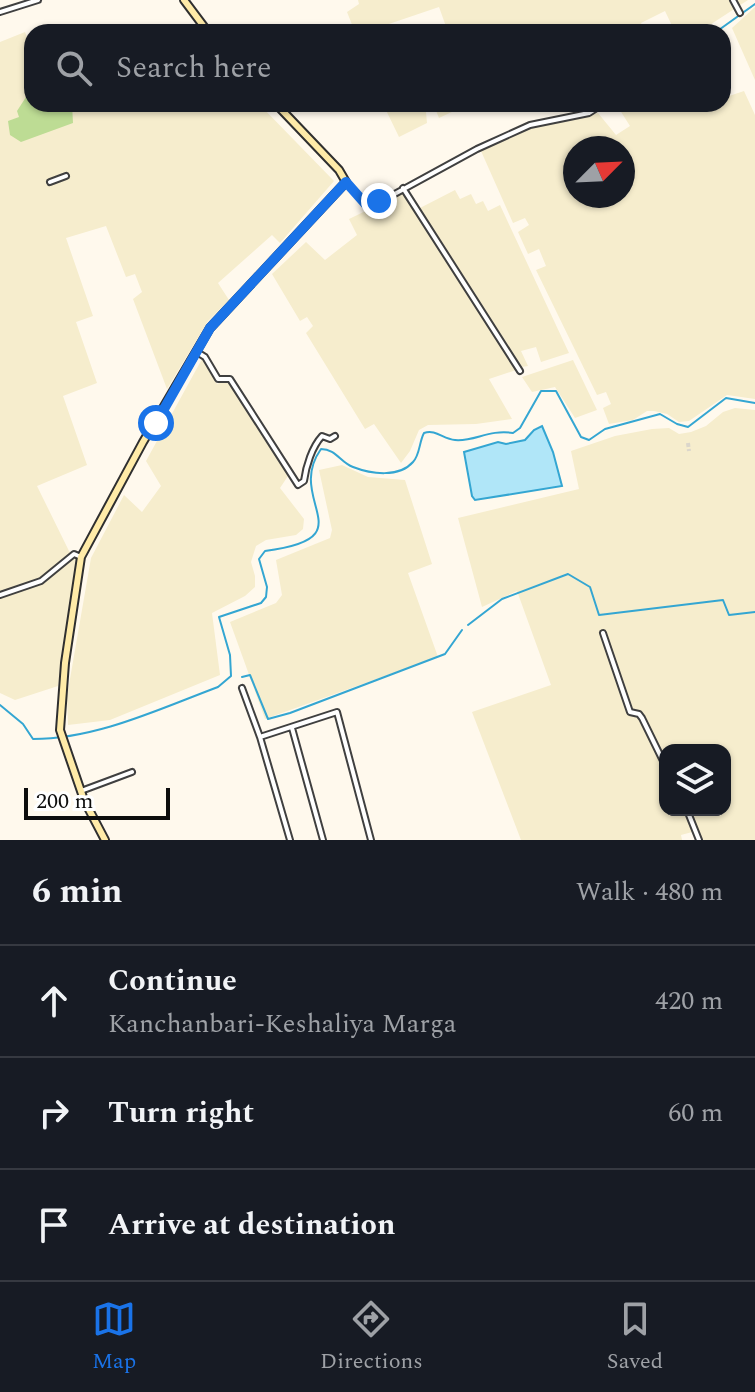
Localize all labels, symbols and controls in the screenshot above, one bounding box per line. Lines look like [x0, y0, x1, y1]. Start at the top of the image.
search box [24, 24, 731, 112]
text: Search here [116, 45, 272, 91]
icon: search [52, 46, 96, 90]
north arrow [563, 136, 635, 208]
route end [361, 183, 397, 219]
route start [138, 405, 174, 441]
map controls [659, 744, 731, 816]
button: layers [659, 744, 731, 816]
scale bar [24, 784, 170, 820]
text: 200 m [36, 785, 93, 818]
text: 6 min [32, 866, 122, 918]
text: Walk · 480 m [576, 872, 723, 912]
text: Continue [108, 958, 237, 1004]
icon: ahead [32, 979, 76, 1023]
text: 420 m [655, 981, 723, 1021]
text: Kanchanbari-Keshaliya Marga [108, 1004, 456, 1044]
text: Turn right [108, 1090, 254, 1136]
icon: right [32, 1091, 76, 1135]
text: 60 m [668, 1093, 723, 1133]
text: Arrive at destination [108, 1202, 395, 1248]
icon: arrive [32, 1203, 76, 1247]
tab: Map [92, 1297, 136, 1378]
tab: Directions [320, 1297, 423, 1378]
tab: Saved [607, 1297, 663, 1378]

